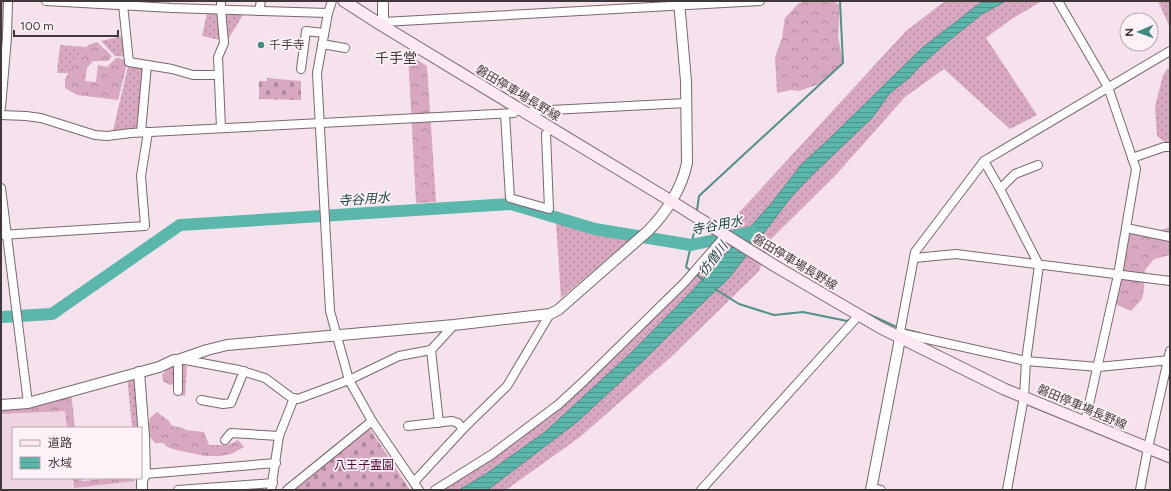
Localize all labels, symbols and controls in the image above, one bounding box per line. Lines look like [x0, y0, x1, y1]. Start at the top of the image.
scale bar [14, 12, 118, 38]
north arrow [1119, 12, 1159, 52]
text: 100 m [20, 19, 54, 33]
text: N [1123, 28, 1136, 37]
place label: 千手寺 [269, 38, 305, 52]
marker: 千手寺 [256, 40, 266, 50]
district label: 千手堂 [375, 50, 417, 67]
street label: 磐田停車場長野線 [473, 62, 563, 124]
water label: 寺谷用水 [338, 190, 392, 208]
water label: 寺谷用水 [690, 212, 746, 237]
street label: 磐田停車場長野線 [750, 231, 840, 293]
water label: 彷僧川 [695, 237, 732, 279]
street label: 磐田停車場長野線 [1035, 382, 1129, 432]
legend [12, 427, 142, 479]
text: 道路 [48, 436, 72, 450]
text: 水域 [48, 456, 72, 470]
park label: 八王子霊園 [334, 458, 394, 472]

